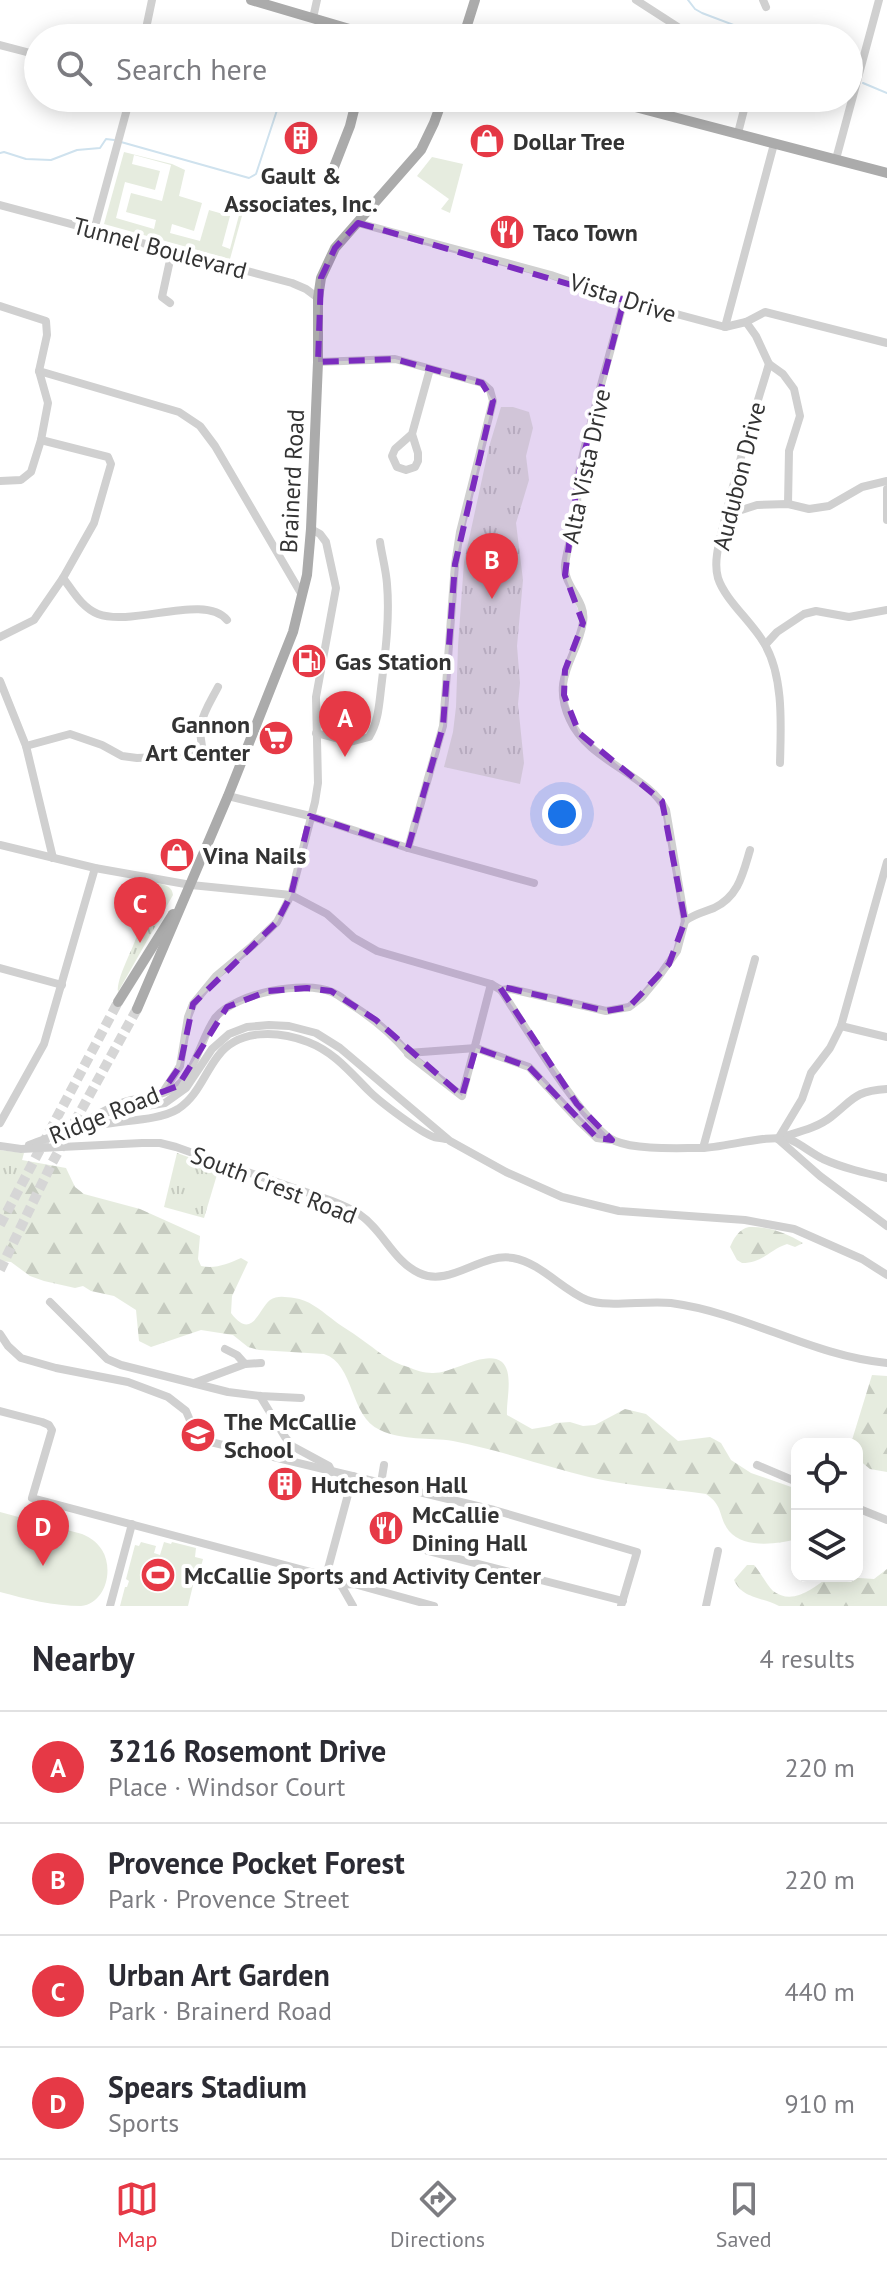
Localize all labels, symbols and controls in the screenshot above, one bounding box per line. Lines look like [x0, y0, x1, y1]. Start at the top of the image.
search box [24, 24, 863, 112]
icon: search [52, 46, 96, 90]
text: Search here [116, 49, 267, 88]
building icon: Gault & Associates, Inc. [282, 119, 320, 157]
shop icon: Dollar Tree [468, 122, 506, 160]
place label: Dollar Tree [513, 126, 625, 157]
place label: Gault & Associates, Inc. [224, 160, 378, 219]
street label: Tunnel Boulevard [70, 210, 250, 286]
restaurant icon: Taco Town [488, 213, 526, 251]
place label: Taco Town [533, 217, 638, 248]
street label: Vista Drive [565, 266, 680, 330]
street label: Alta Vista Drive [554, 386, 618, 546]
street label: Audubon Drive [706, 399, 772, 553]
street label: Brainerd Road [273, 408, 311, 554]
pin: B [466, 533, 518, 599]
fuel station icon: Gas Station [290, 642, 328, 680]
place label: Gas Station [335, 646, 452, 677]
pin: A [319, 691, 371, 757]
place label: Gannon Art Center [146, 709, 251, 768]
supermarket icon: Gannon Art Center [257, 719, 295, 757]
your location [542, 794, 582, 834]
shop icon: Vina Nails [158, 836, 196, 874]
place label: Vina Nails [202, 840, 306, 871]
pin: C [114, 877, 166, 943]
street label: Ridge Road [44, 1079, 164, 1151]
street label: South Crest Road [187, 1139, 361, 1231]
place label: The McCallie School [224, 1406, 356, 1465]
school or university icon: The McCallie School [179, 1416, 217, 1454]
map controls [791, 1438, 863, 1582]
button: locate [791, 1438, 863, 1510]
building icon: Hutcheson Hall [266, 1465, 304, 1503]
place label: Hutcheson Hall [311, 1469, 468, 1500]
place label: McCallie Dining Hall [412, 1499, 528, 1558]
pin: D [17, 1500, 69, 1566]
restaurant icon: McCallie Dining Hall [367, 1509, 405, 1547]
button: layers [791, 1510, 863, 1582]
sports icon: McCallie Sports and Activity Center [139, 1556, 177, 1594]
place label: McCallie Sports and Activity Center [184, 1560, 541, 1591]
text: Nearby [32, 1636, 134, 1680]
text: 4 results [760, 1642, 855, 1675]
text: 3216 Rosemont Drive [108, 1731, 386, 1770]
text: A [50, 1751, 66, 1784]
text: 220 m [784, 1751, 855, 1784]
text: Place · Windsor Court [108, 1770, 345, 1803]
text: Provence Pocket Forest [108, 1843, 405, 1882]
text: B [50, 1863, 66, 1896]
text: 220 m [784, 1863, 855, 1896]
text: Park · Provence Street [108, 1882, 349, 1915]
text: Urban Art Garden [108, 1955, 330, 1994]
text: C [51, 1975, 65, 2008]
text: 440 m [784, 1975, 855, 2008]
text: Park · Brainerd Road [108, 1994, 332, 2027]
text: Spears Stadium [108, 2067, 307, 2106]
text: D [50, 2087, 66, 2120]
text: 910 m [784, 2087, 855, 2120]
text: Sports [108, 2106, 179, 2139]
tab: Map [115, 2177, 159, 2253]
tab: Directions [390, 2177, 485, 2253]
tab: Saved [716, 2177, 772, 2253]

